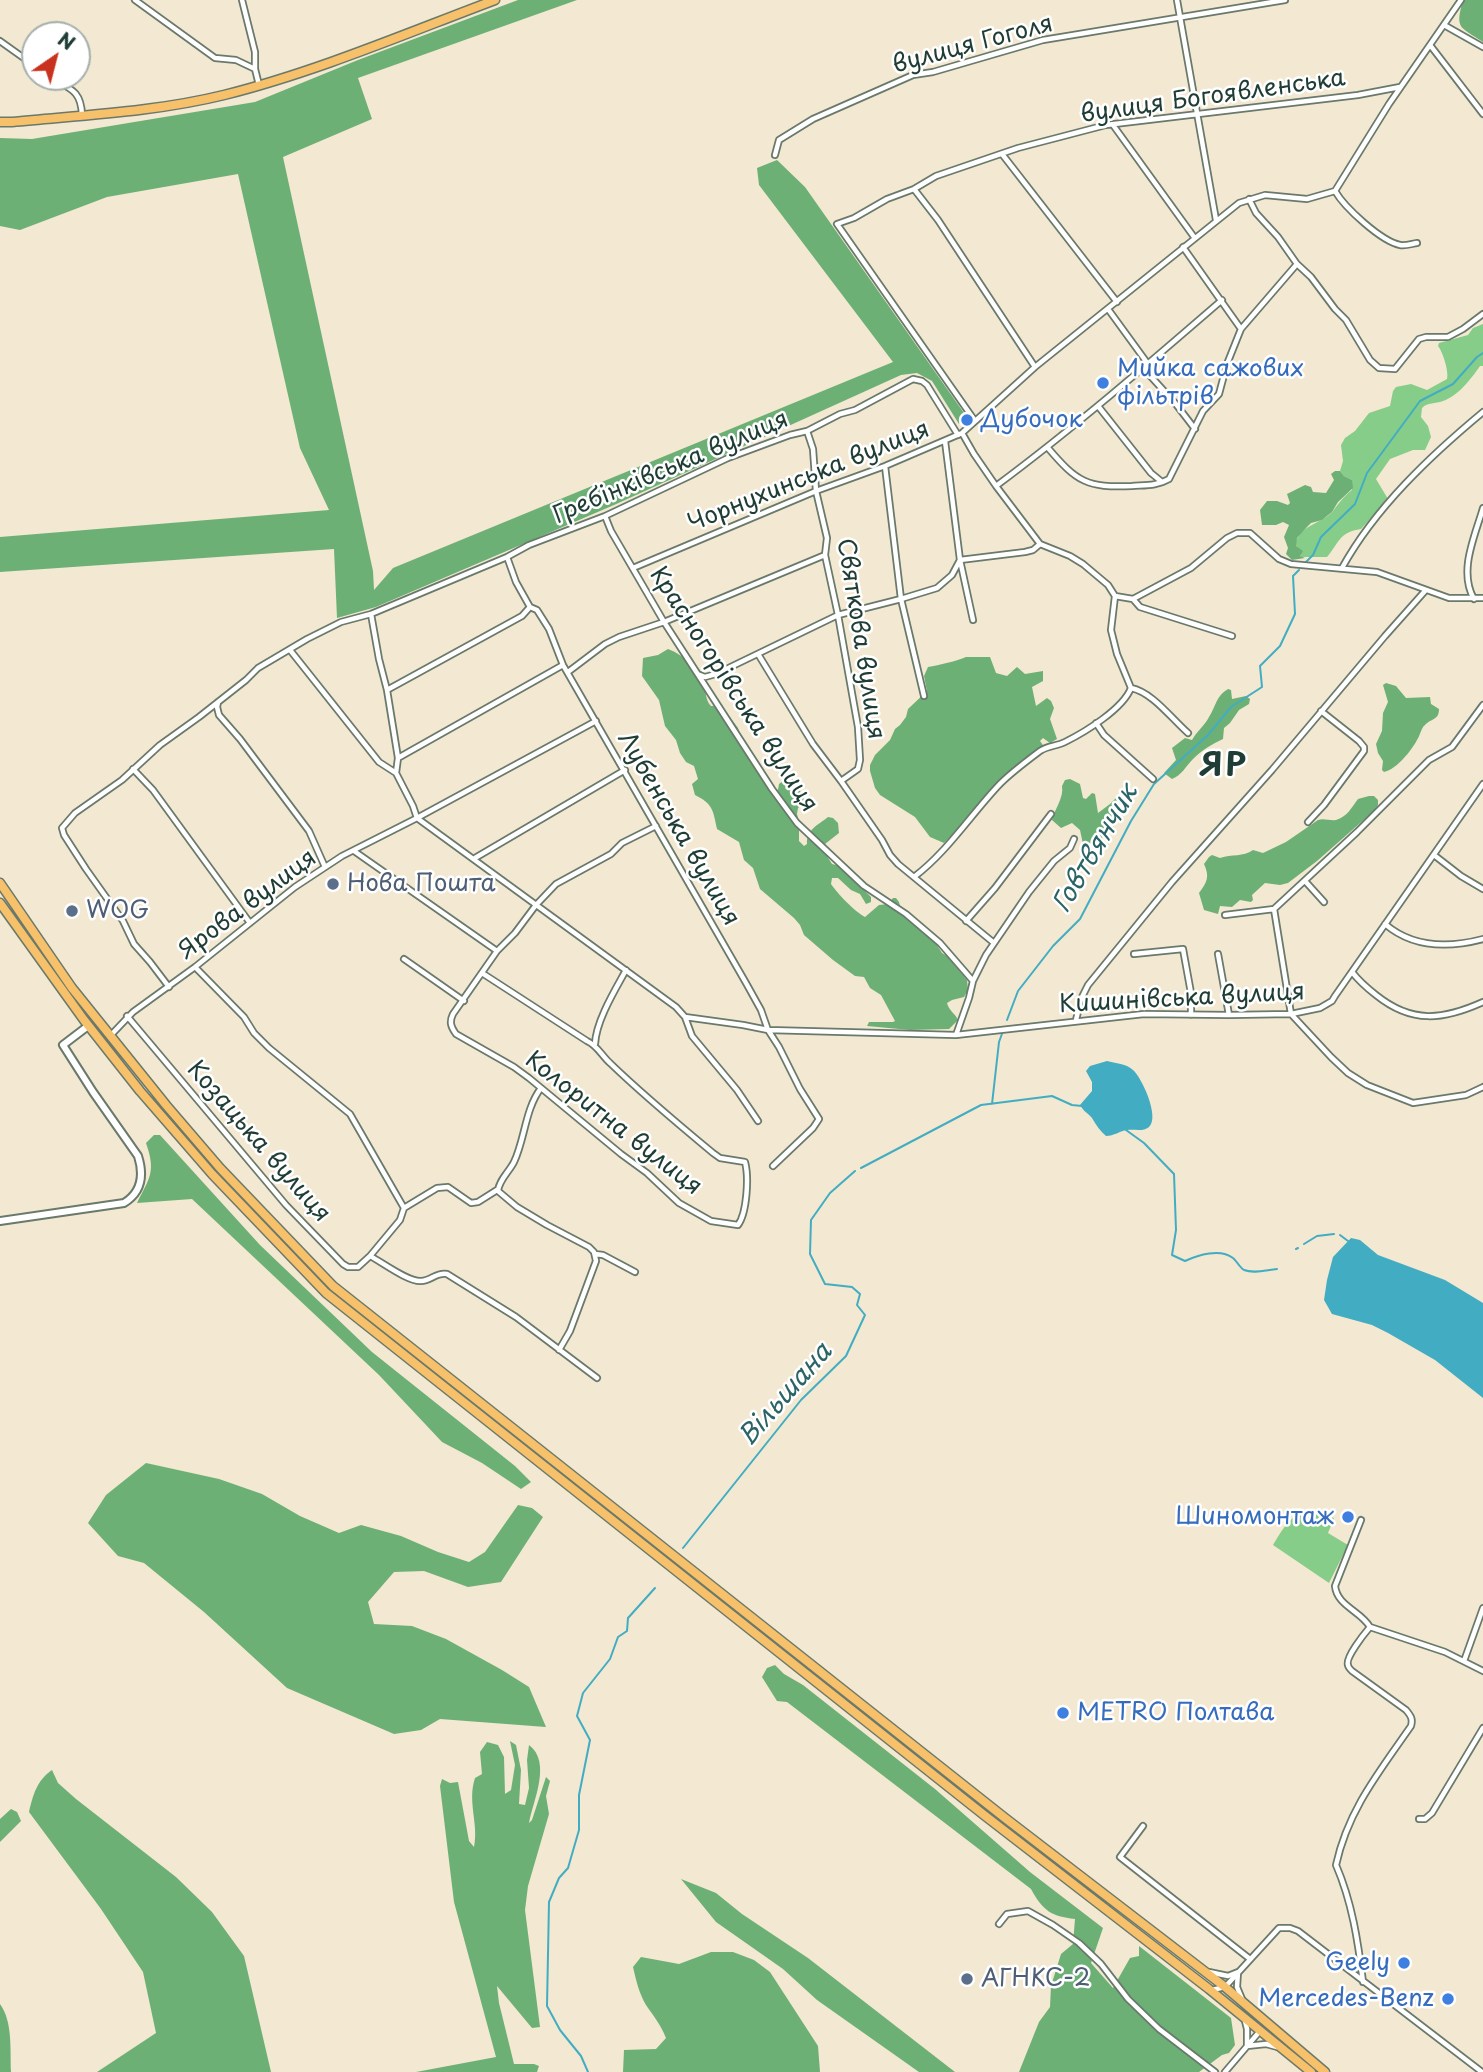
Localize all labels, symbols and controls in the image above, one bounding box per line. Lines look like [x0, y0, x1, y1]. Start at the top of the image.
street label: вулиця Гоголя [890, 10, 1056, 80]
north arrow [21, 21, 91, 91]
text: N [53, 25, 81, 56]
street label: вулиця Богоявленська [1079, 64, 1347, 130]
place label: Мийка сажових фільтрів [1117, 355, 1304, 411]
marker: Мийка сажових фільтрів [1095, 375, 1111, 391]
street label: Гребінківська вулиця [549, 405, 793, 531]
place label: Дубочок [981, 406, 1083, 434]
marker: Дубочок [959, 412, 975, 428]
street label: Чорнухинська вулиця [684, 415, 934, 539]
street label: Святкова вулиця [830, 537, 890, 741]
street label: Красногорівська вулиця [643, 562, 823, 818]
street label: Лубенська вулиця [611, 727, 745, 931]
district label: ЯР [1200, 748, 1248, 786]
water label: Говтвянчик [1047, 779, 1145, 919]
street label: Ярова вулиця [173, 844, 323, 966]
place label: Нова Пошта [347, 870, 496, 898]
marker: Нова Пошта [325, 876, 341, 892]
place label: WOG [86, 897, 149, 925]
marker: WOG [64, 903, 80, 919]
street label: Кишинівська вулиця [1058, 978, 1306, 1020]
street label: Колоритна вулиця [519, 1046, 707, 1202]
street label: Козацька вулиця [180, 1056, 336, 1228]
water label: Вільшана [733, 1337, 839, 1453]
place label: Шиномонтаж [1175, 1503, 1334, 1531]
marker: Шиномонтаж [1340, 1509, 1356, 1525]
place label: METRO Полтава [1077, 1699, 1274, 1727]
marker: METRO Полтава [1055, 1705, 1071, 1721]
place label: Geely [1325, 1949, 1390, 1977]
marker: Geely [1396, 1955, 1412, 1971]
place label: АГНКС-2 [981, 1965, 1090, 1993]
marker: АГНКС-2 [959, 1971, 975, 1987]
place label: Mercedes-Benz [1258, 1985, 1434, 2013]
marker: Mercedes-Benz [1440, 1991, 1456, 2007]

